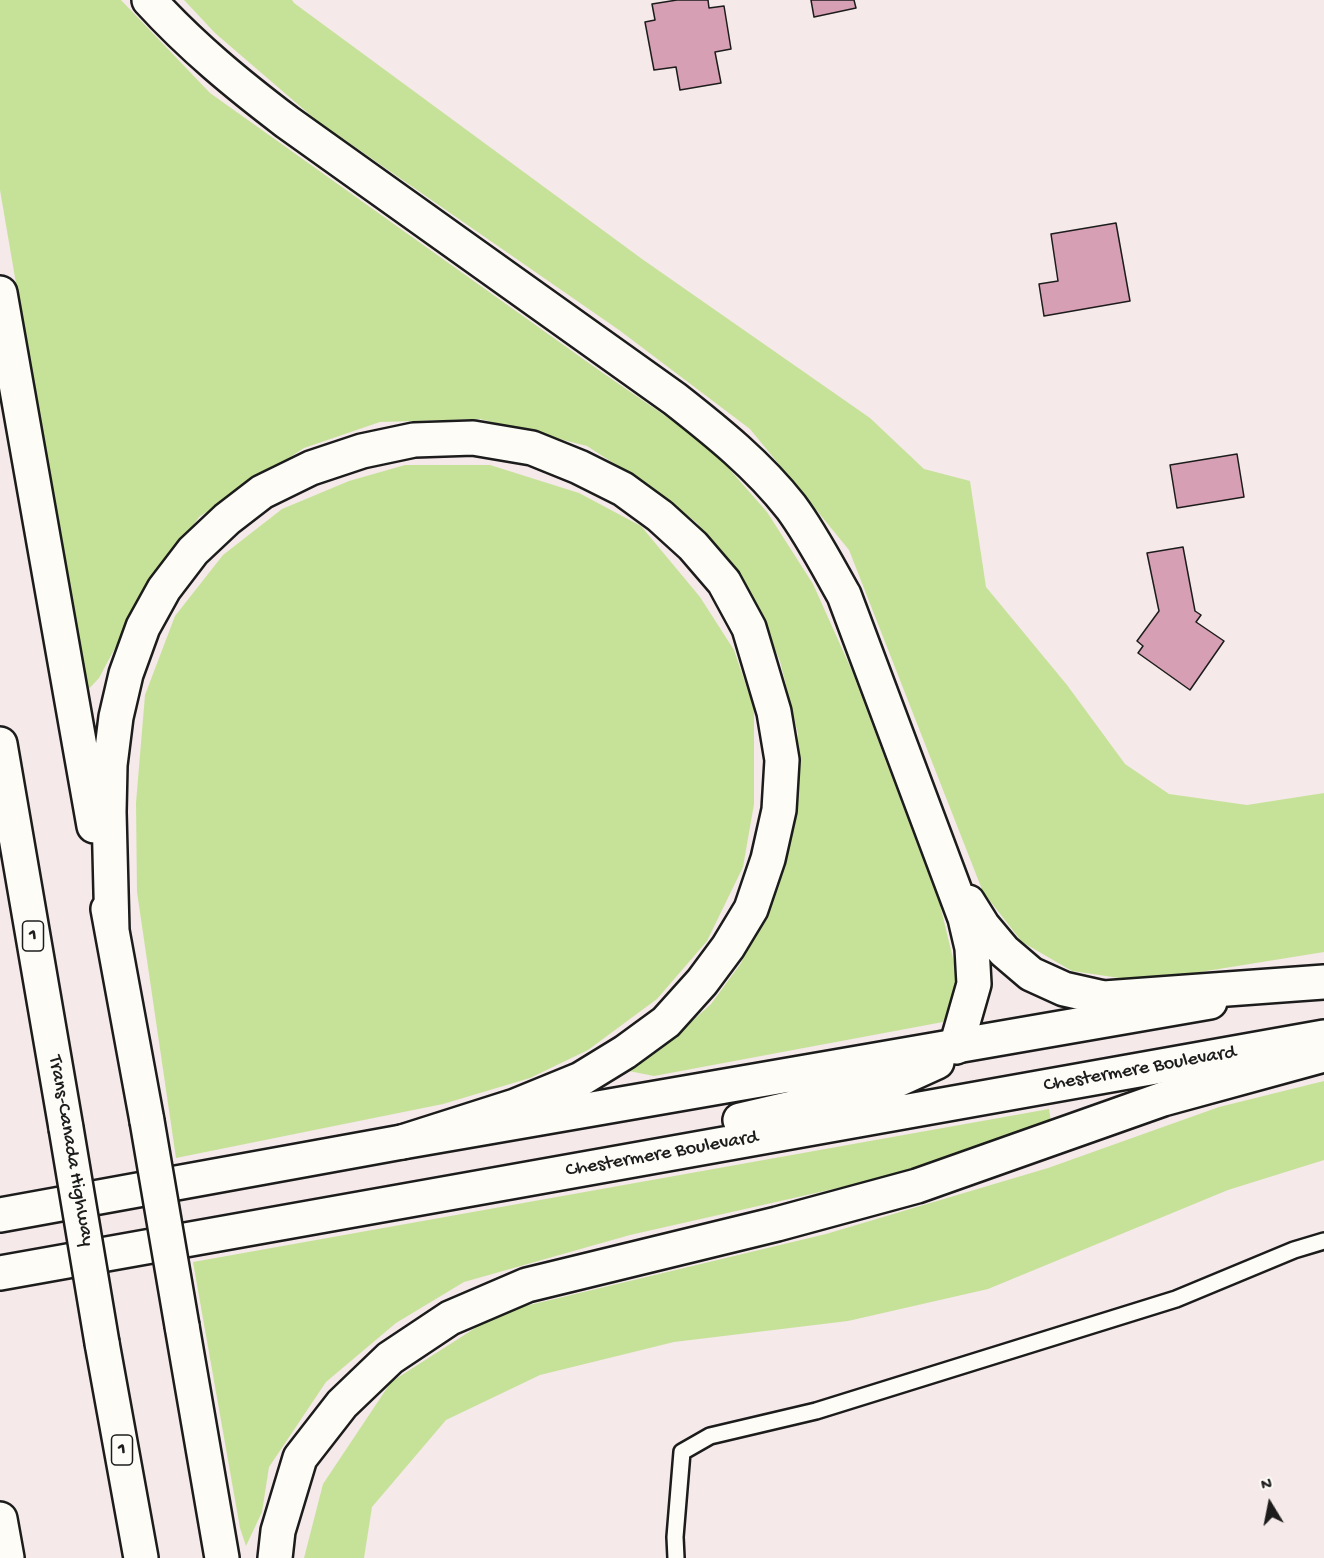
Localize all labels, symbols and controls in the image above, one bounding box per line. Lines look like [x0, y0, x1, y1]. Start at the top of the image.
road number: 1 [22, 921, 44, 951]
street label: Chestermere Boulevard [1042, 1041, 1238, 1099]
street label: Trans-Canada Highway [41, 1054, 99, 1248]
street label: Chestermere Boulevard [564, 1126, 760, 1184]
road number: 1 [112, 1435, 132, 1465]
north arrow [1240, 1474, 1300, 1534]
text: N [1260, 1476, 1274, 1496]

